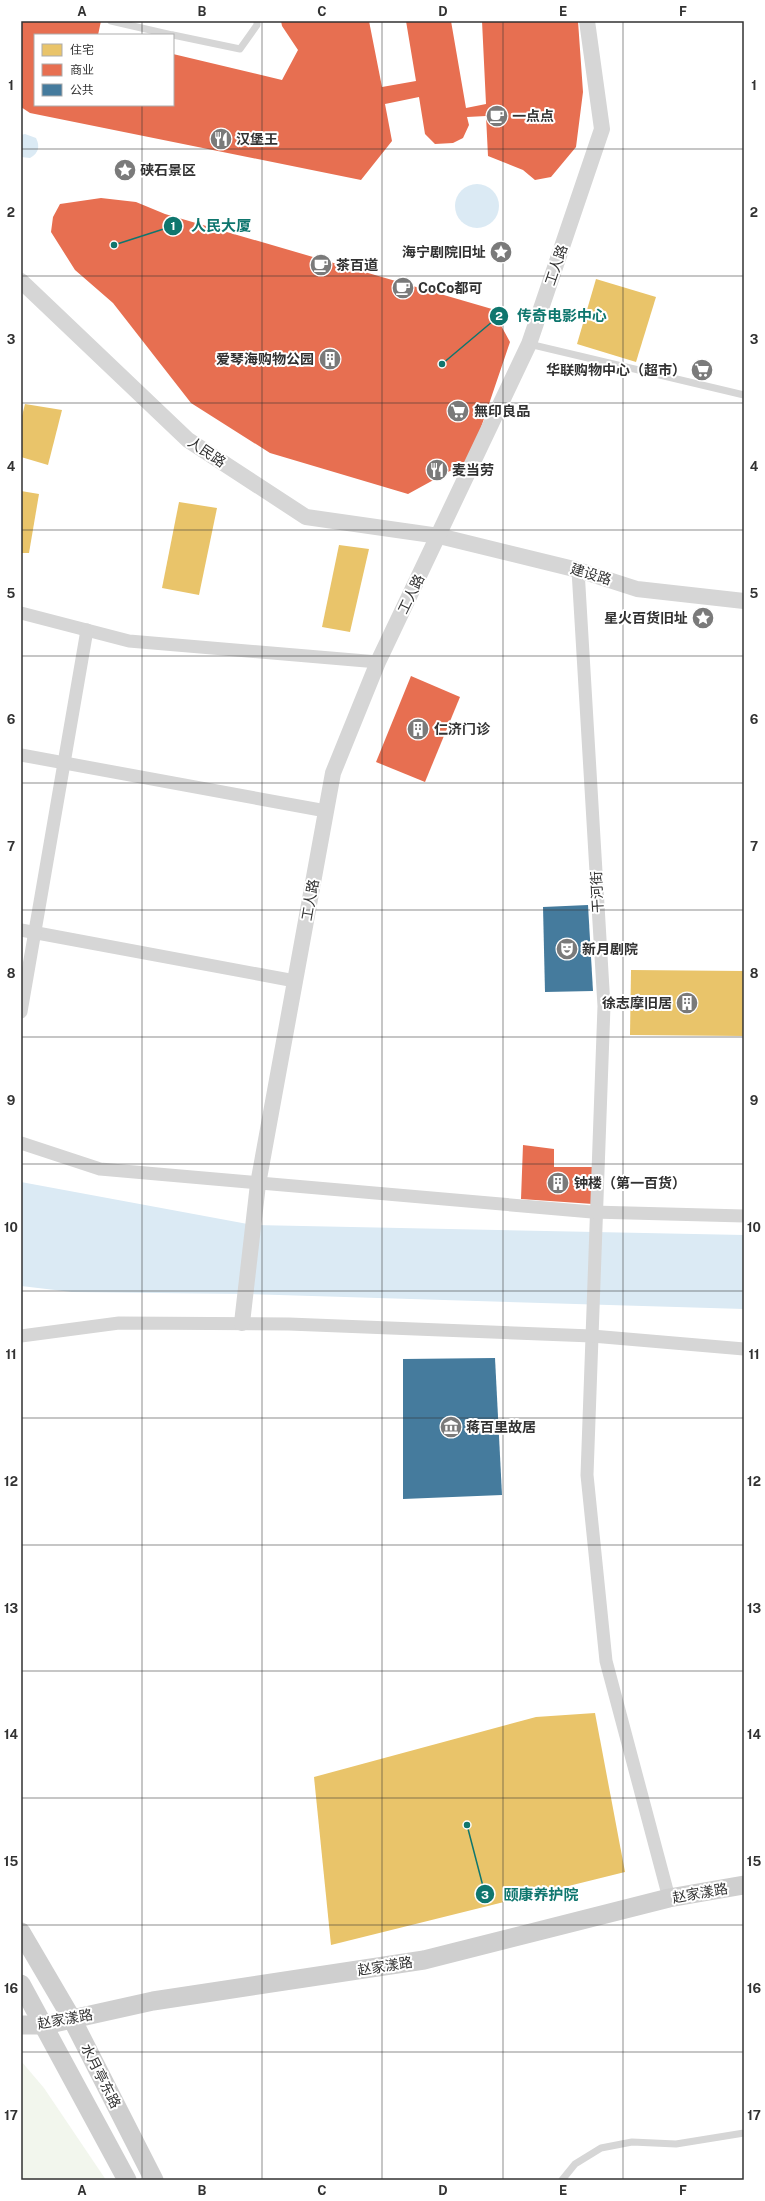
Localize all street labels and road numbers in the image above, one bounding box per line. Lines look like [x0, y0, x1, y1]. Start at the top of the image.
street label: 工人路 [542, 243, 570, 287]
street label: 人民路 [185, 434, 229, 470]
street label: 建设路 [569, 560, 613, 588]
street label: 工人路 [395, 572, 427, 616]
street label: 干河街 [588, 871, 606, 913]
street label: 工人路 [298, 878, 322, 922]
street label: 赵家漾路 [670, 1880, 729, 1906]
street label: 赵家漾路 [355, 1954, 414, 1978]
street label: 赵家漾路 [35, 2006, 94, 2032]
street label: 水月亭东路 [78, 2041, 124, 2111]

